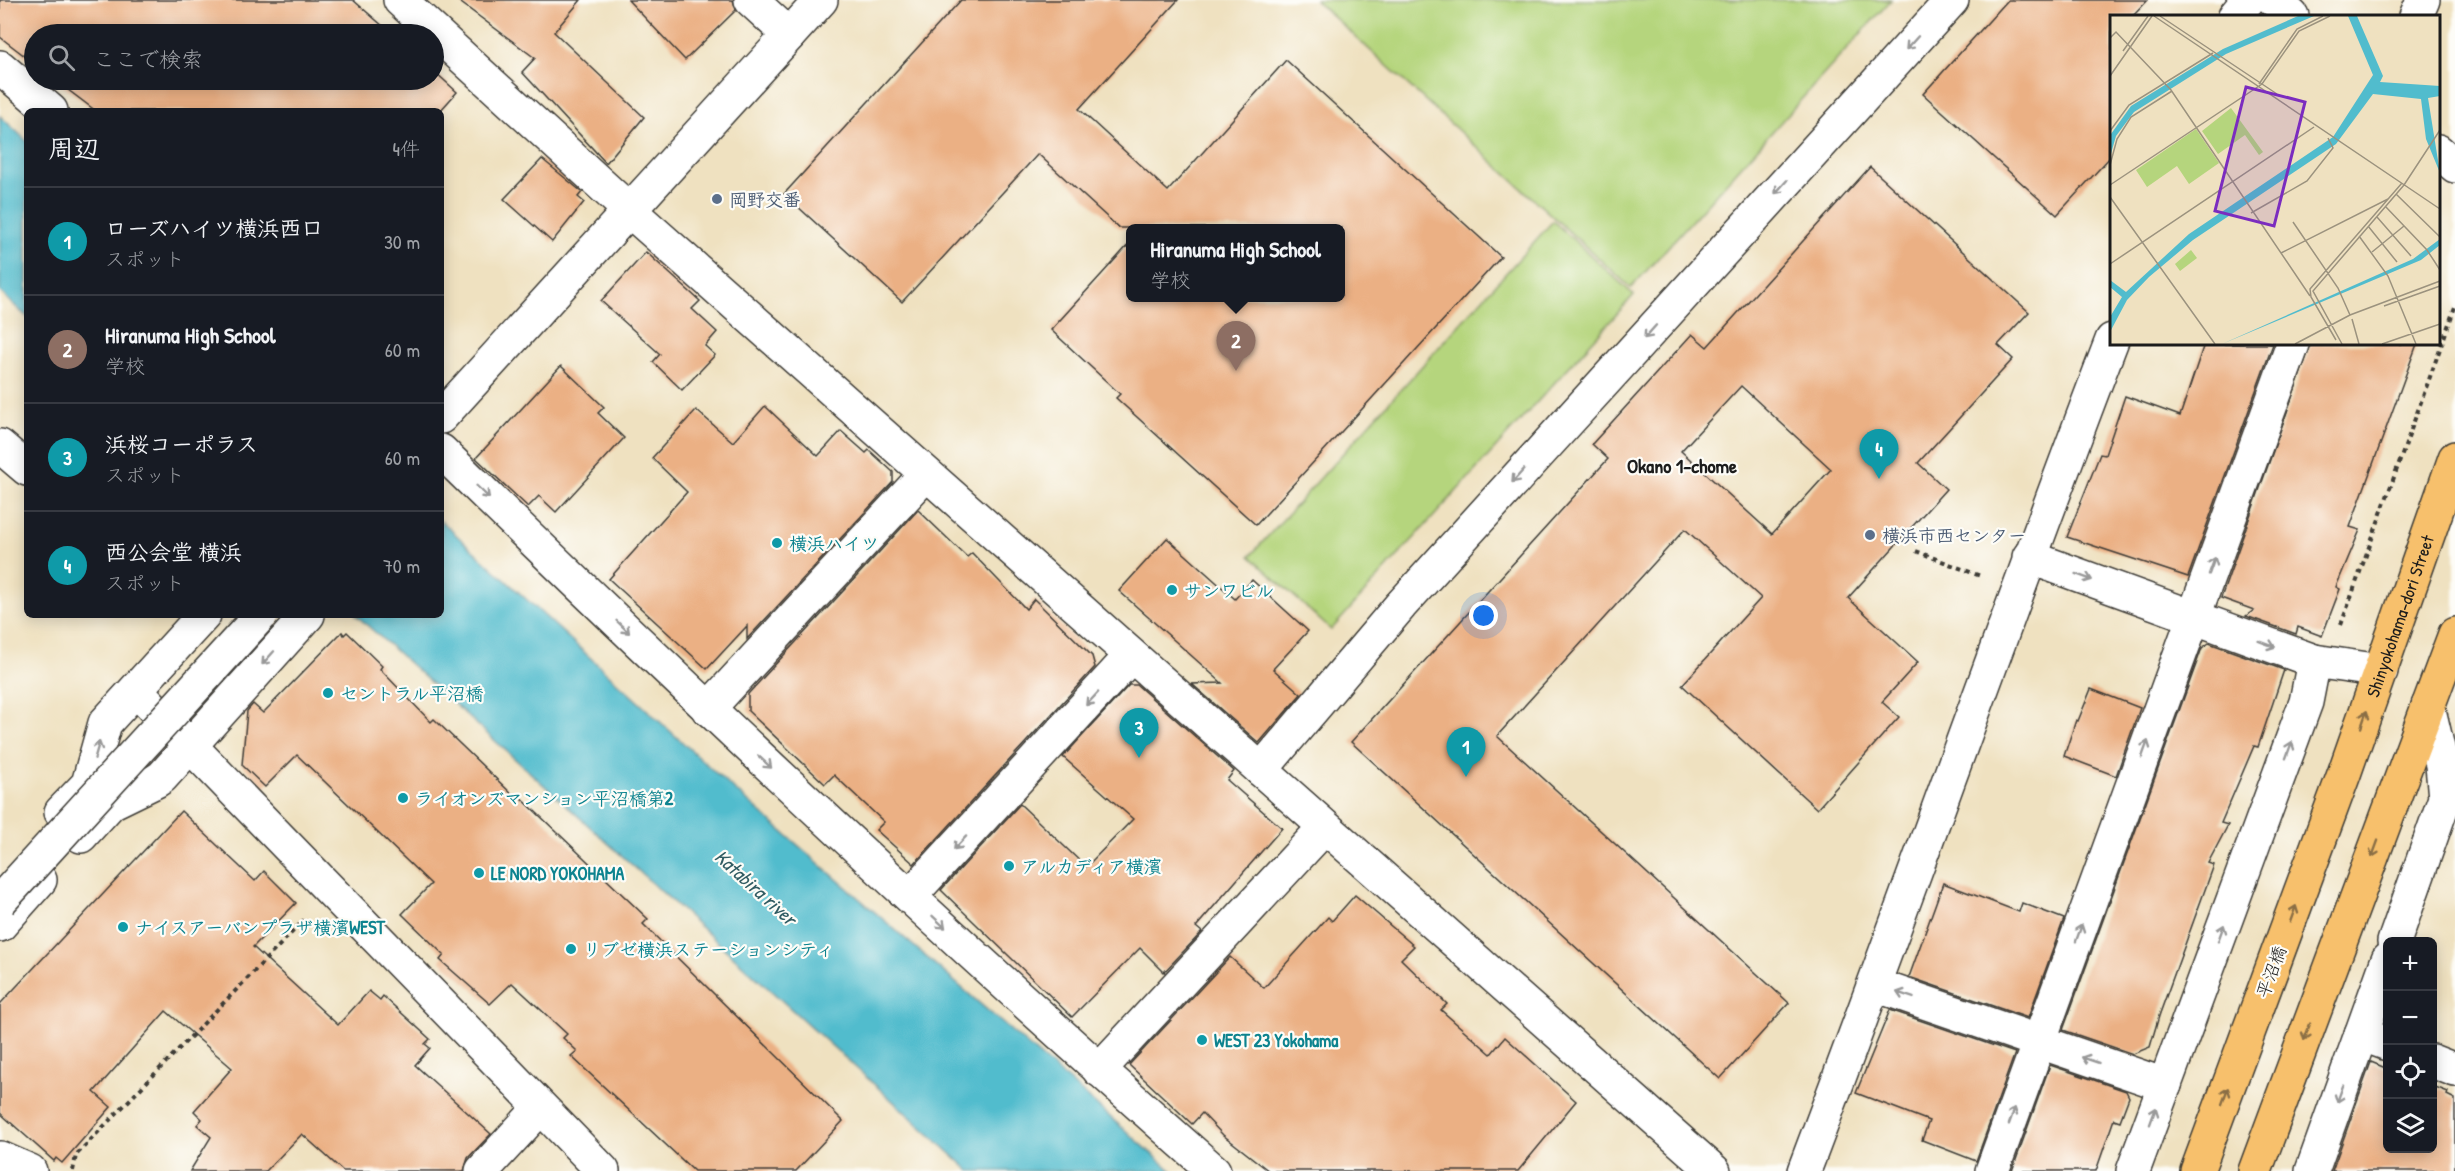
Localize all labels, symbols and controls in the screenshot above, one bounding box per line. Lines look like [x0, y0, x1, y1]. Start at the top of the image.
inset map [2110, 15, 2440, 345]
search box [24, 24, 444, 90]
one-way arrow [1905, 35, 1919, 50]
icon: search [45, 41, 78, 74]
text: ここで検索 [93, 44, 203, 74]
text: 周辺 [48, 131, 100, 166]
text: 4件 [393, 135, 420, 162]
one-way arrow [1774, 180, 1788, 195]
place label: 岡野交番 [729, 187, 801, 212]
marker: 岡野交番 [710, 192, 724, 206]
text: ローズハイツ横浜西口 [105, 213, 323, 243]
popup [1126, 224, 1345, 302]
text: 1 [64, 228, 71, 255]
text: 30 m [384, 228, 420, 255]
text: Hiranuma High School [1150, 234, 1321, 264]
text: スポット [105, 245, 185, 272]
text: 学校 [1150, 266, 1190, 293]
text: Hiranuma High School [105, 320, 275, 350]
pin: 2 [1216, 322, 1256, 371]
one-way arrow [1643, 324, 1657, 339]
text: 2 [63, 336, 72, 363]
text: 60 m [385, 336, 420, 363]
text: 学校 [105, 352, 145, 379]
text: 浜桜コーポラス [105, 429, 258, 459]
pin: 4 [1860, 430, 1898, 479]
text: 3 [63, 444, 72, 471]
text: 60 m [385, 444, 420, 471]
district label: Okano 1-chome [1627, 452, 1737, 479]
text: スポット [105, 461, 185, 488]
one-way arrow [1512, 468, 1526, 483]
one-way arrow [475, 485, 490, 499]
place label: 横浜市西センター [1882, 523, 2026, 548]
marker: 横浜市西センター [1863, 528, 1877, 542]
place label: 横浜ハイツ [789, 531, 879, 556]
street label: Shinyokohama-dori Street [2360, 531, 2440, 700]
marker: 横浜ハイツ [770, 536, 784, 550]
text: 西公会堂 横浜 [105, 537, 242, 567]
text: 4 [64, 552, 71, 579]
text: 70 m [383, 552, 420, 579]
one-way arrow [2207, 557, 2218, 576]
text: スポット [105, 569, 185, 596]
one-way arrow [2074, 572, 2093, 583]
place label: サンワビル [1184, 578, 1274, 603]
marker: サンワビル [1165, 583, 1179, 597]
your location [1469, 601, 1498, 630]
one-way arrow [616, 620, 631, 635]
one-way arrow [2257, 639, 2276, 650]
one-way arrow [261, 650, 275, 665]
place label: セントラル平沼橋 [340, 681, 483, 706]
marker: セントラル平沼橋 [321, 686, 335, 700]
one-way arrow [1085, 691, 1099, 706]
pin: 3 [1120, 708, 1158, 758]
one-way arrow [2359, 710, 2370, 729]
pin: 1 [1446, 728, 1486, 777]
one-way arrow [92, 740, 103, 759]
one-way arrow [2141, 741, 2152, 759]
one-way arrow [2284, 741, 2295, 760]
one-way arrow [757, 755, 772, 769]
place label: ライオンズマンション平沼橋第2 [415, 786, 674, 811]
marker: ライオンズマンション平沼橋第2 [396, 791, 410, 805]
one-way arrow [953, 835, 967, 850]
one-way arrow [2368, 839, 2379, 858]
water label: Katabira river [709, 843, 805, 933]
place label: アルカディア横濱 [1021, 854, 1162, 879]
marker: アルカディア横濱 [1002, 859, 1016, 873]
place label: LE NORD YOKOHAMA [491, 861, 625, 886]
marker: LE NORD YOKOHAMA [472, 866, 486, 880]
one-way arrow [2288, 905, 2299, 923]
place label: ナイスアーバンプラザ横濱WEST [135, 915, 386, 940]
one-way arrow [931, 915, 946, 929]
marker: ナイスアーバンプラザ横濱WEST [116, 920, 130, 934]
one-way arrow [2074, 924, 2085, 943]
one-way arrow [2216, 924, 2227, 943]
place label: リブゼ横浜ステーションシティ [583, 937, 834, 962]
map controls [2383, 937, 2437, 1153]
button: + [2383, 937, 2437, 991]
marker: リブゼ横浜ステーションシティ [564, 942, 578, 956]
street label: 平沼橋 [2250, 942, 2292, 1002]
one-way arrow [1897, 989, 1915, 1000]
button: − [2383, 991, 2437, 1045]
one-way arrow [2300, 1022, 2311, 1041]
place label: WEST 23 Yokohama [1214, 1028, 1339, 1053]
marker: WEST 23 Yokohama [1195, 1033, 1209, 1047]
button: locate [2383, 1045, 2437, 1099]
one-way arrow [2081, 1053, 2100, 1064]
one-way arrow [2333, 1084, 2344, 1102]
one-way arrow [2220, 1088, 2231, 1106]
button: layers [2383, 1099, 2437, 1153]
one-way arrow [2008, 1107, 2019, 1126]
one-way arrow [2149, 1107, 2160, 1126]

